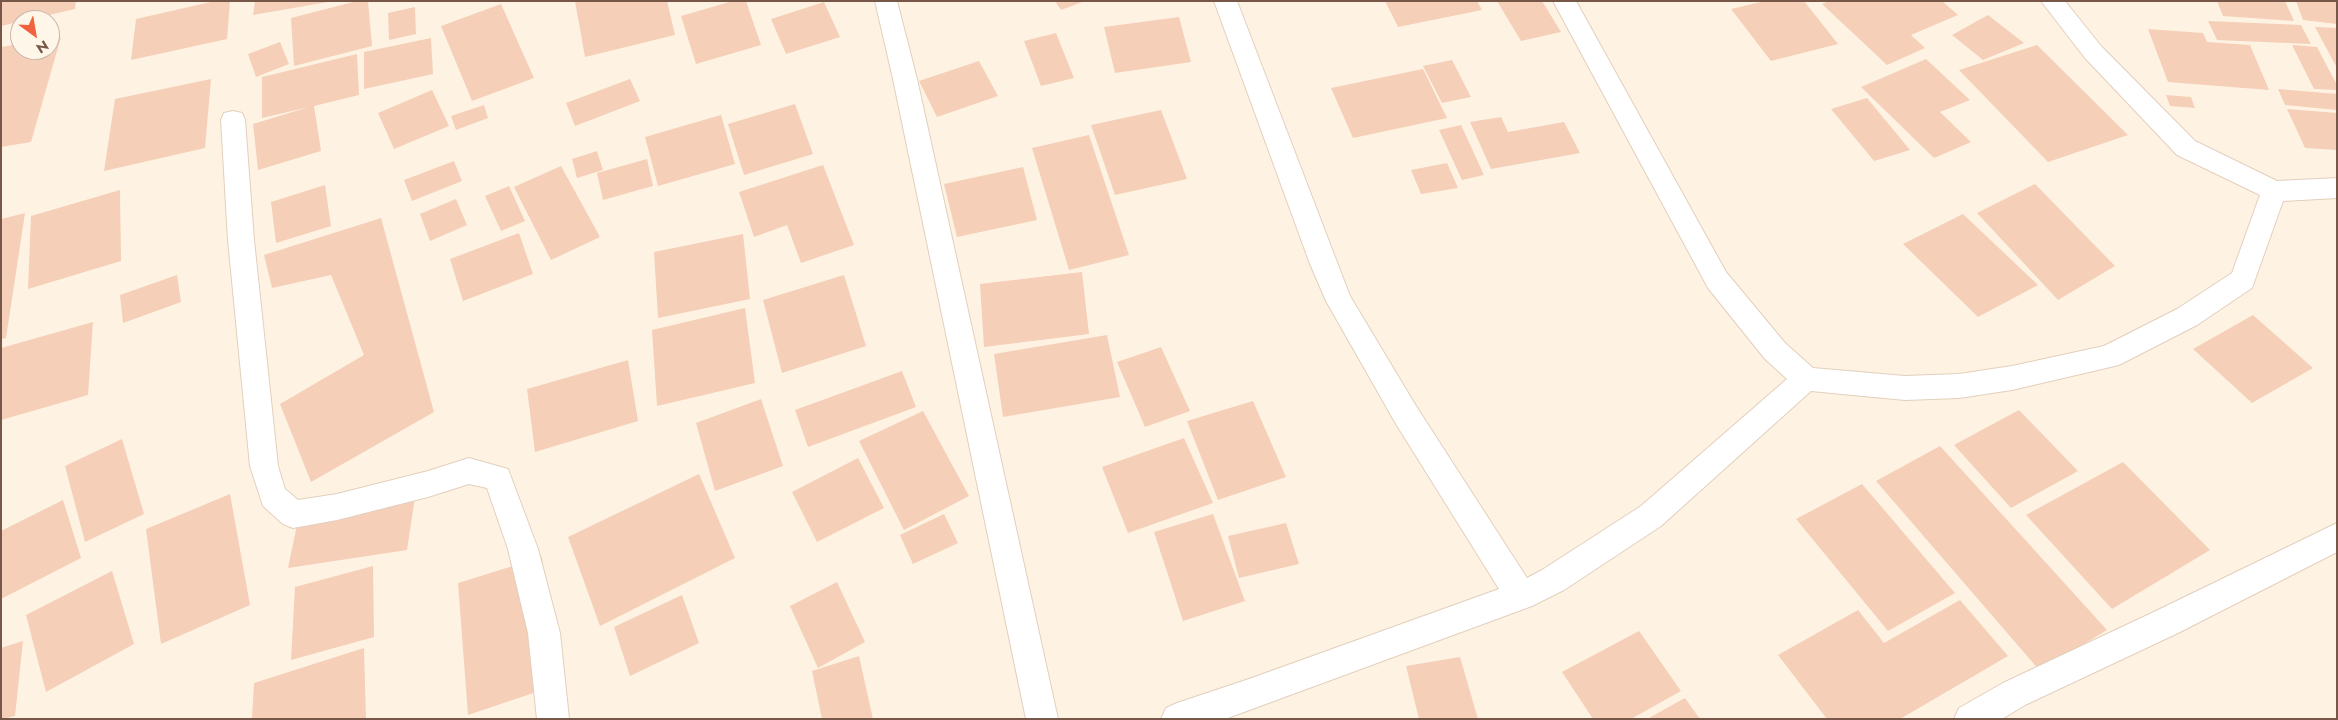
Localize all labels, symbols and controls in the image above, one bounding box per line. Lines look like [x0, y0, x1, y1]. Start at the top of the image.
north arrow [10, 10, 60, 60]
text: N [32, 35, 52, 58]

